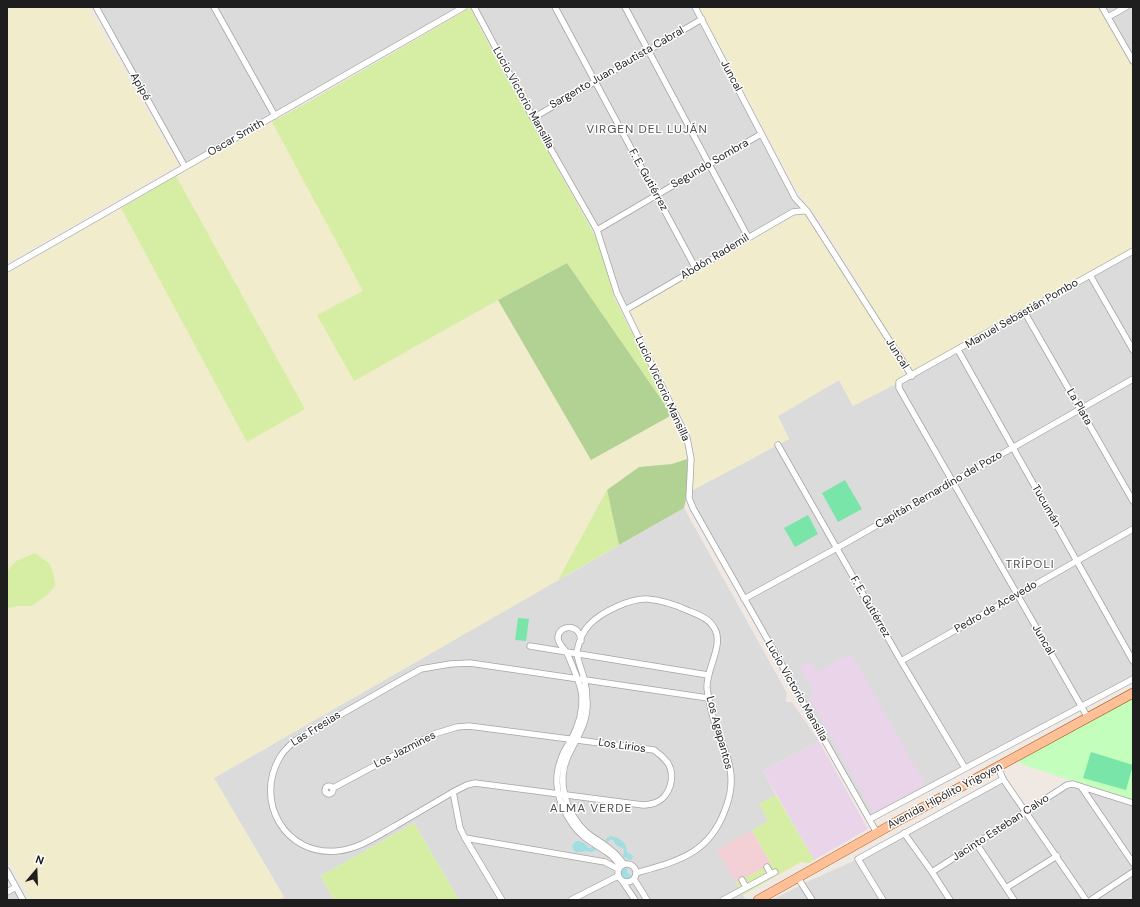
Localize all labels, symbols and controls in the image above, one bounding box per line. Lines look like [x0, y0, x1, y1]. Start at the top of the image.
street label: Sargento Juan Bautista Cabral [547, 24, 687, 112]
street label: Lucio Victorio Mansilla [490, 45, 556, 151]
street label: Juncal [717, 58, 745, 94]
street label: Apipé [127, 71, 153, 103]
street label: Oscar Smith [206, 117, 266, 159]
district label: VIRGEN DEL LUJÁN [586, 123, 708, 137]
street label: Segundo Sombra [669, 136, 751, 192]
street label: F. E. Gutiérrez [626, 147, 670, 213]
street label: Abdón Rademil [678, 231, 752, 283]
street label: Manuel Sebastián Pombo [963, 276, 1081, 352]
street label: Lucio Victorio Mansilla [632, 335, 692, 443]
street label: Juncal [883, 337, 911, 371]
street label: La Plata [1063, 387, 1095, 427]
street label: Capitán Bernardino del Pozo [873, 448, 1005, 532]
street label: Tucumán [1029, 483, 1063, 529]
district label: TRÍPOLI [1005, 558, 1055, 572]
street label: F. E. Gutiérrez [847, 574, 893, 640]
street label: Pedro de Acevedo [952, 578, 1040, 636]
street label: Juncal [1029, 622, 1057, 658]
street label: Lucio Victorio Mansilla [762, 638, 830, 744]
street label: Los Agapantos [703, 695, 735, 771]
street label: Las Fresias [289, 709, 343, 749]
street label: Los Jazmines [372, 729, 438, 771]
street label: Los Lirios [597, 736, 647, 756]
street label: Avenida Hipólito Yrigoyen [885, 760, 1005, 832]
street label: Jacinto Esteban Calvo [950, 792, 1052, 864]
district label: ALMA VERDE [550, 802, 632, 816]
north arrow [16, 851, 56, 891]
text: N [34, 852, 46, 868]

